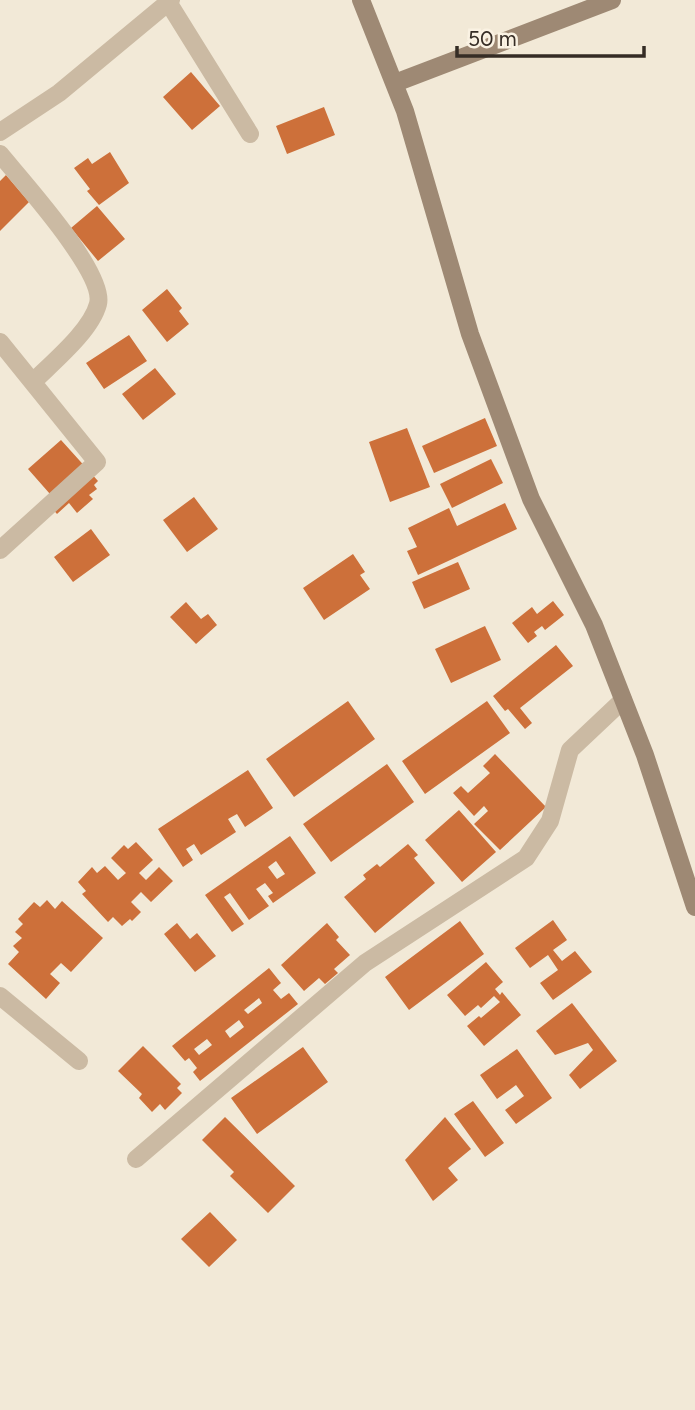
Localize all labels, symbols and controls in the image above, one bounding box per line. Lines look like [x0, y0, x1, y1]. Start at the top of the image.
scale bar [457, 14, 644, 58]
text: 50 m [468, 26, 517, 51]

